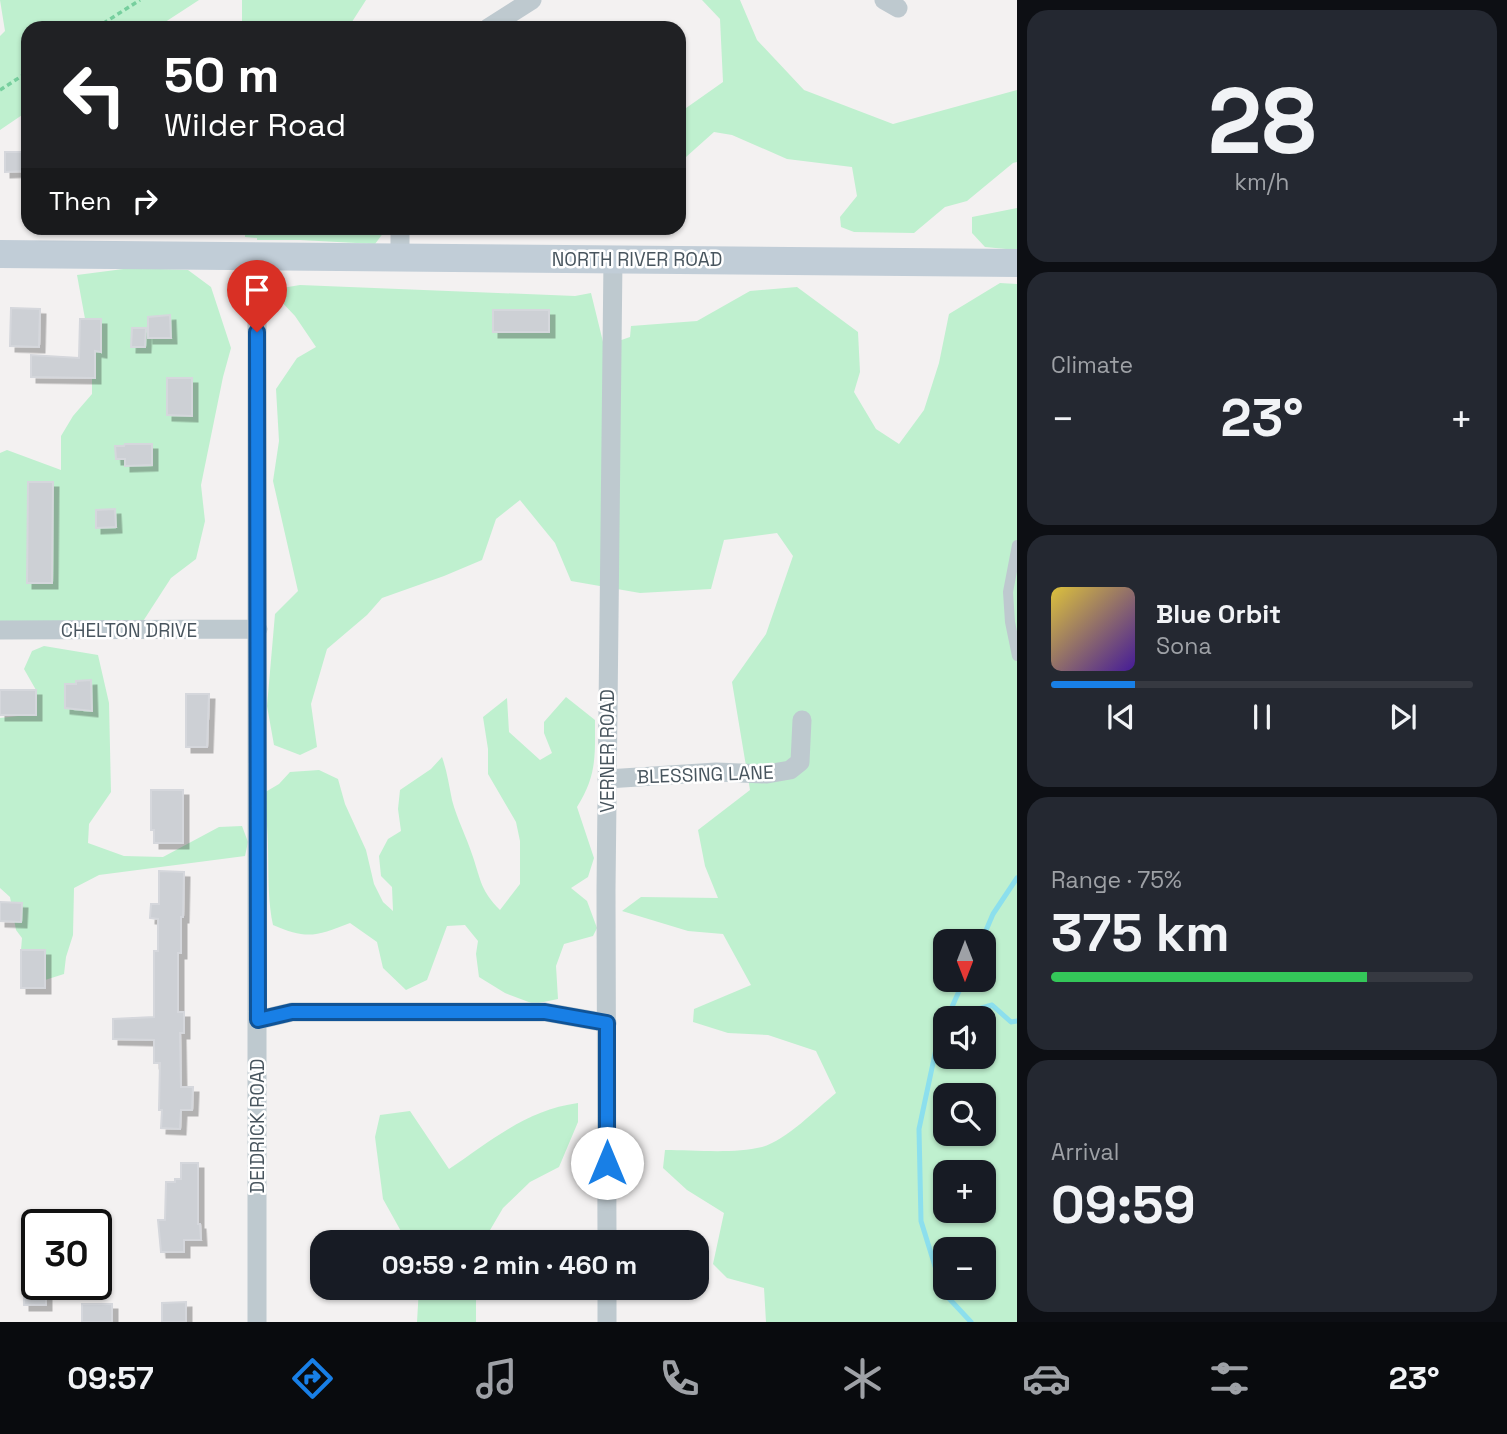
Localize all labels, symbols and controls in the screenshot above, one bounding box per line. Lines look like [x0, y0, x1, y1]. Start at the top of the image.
text: 50 m [164, 44, 279, 106]
icon: left [49, 49, 140, 140]
text: 28 [1208, 63, 1316, 180]
text: Wilder Road [164, 105, 346, 145]
text: km/h [1235, 167, 1289, 197]
icon: right [126, 182, 164, 220]
text: Then [49, 184, 112, 218]
street label: NORTH RIVER ROAD [552, 247, 722, 272]
pin [227, 260, 287, 332]
icon: arrive [238, 271, 276, 309]
text: Climate [1051, 350, 1133, 380]
text: 23° [1221, 385, 1304, 451]
text: − [1051, 395, 1075, 443]
text: + [1449, 395, 1473, 443]
text: Blue Orbit [1156, 597, 1281, 631]
street label: CHELTON DRIVE [61, 618, 197, 643]
text: Sona [1156, 631, 1212, 661]
street label: VERNER ROAD [595, 689, 620, 813]
icon: previous [1102, 698, 1140, 736]
icon: pause [1243, 698, 1281, 736]
icon: next [1384, 698, 1422, 736]
street label: BLESSING LANE [636, 760, 774, 789]
text: Range · 75% [1051, 865, 1182, 895]
text: 375 km [1051, 900, 1230, 966]
north arrow [933, 929, 996, 992]
map controls [933, 929, 996, 1300]
button: sound [933, 1006, 996, 1069]
street label: DEIDRICK ROAD [245, 1059, 270, 1193]
button: search [933, 1083, 996, 1146]
position arrow [570, 1126, 644, 1200]
text: Arrival [1051, 1137, 1119, 1167]
button: + [933, 1160, 996, 1223]
text: 09:59 [1051, 1172, 1196, 1238]
speed limit sign: 30 [21, 1209, 112, 1300]
button: − [933, 1237, 996, 1300]
text: 09:59 · 2 min · 460 m [382, 1248, 637, 1282]
icon: directions [288, 1354, 337, 1403]
icon: music [472, 1354, 521, 1403]
icon: phone [655, 1354, 704, 1403]
icon: climate [838, 1354, 887, 1403]
icon: car [1022, 1354, 1071, 1403]
icon: filters [1205, 1354, 1254, 1403]
text: 09:57 [67, 1358, 154, 1398]
text: 23° [1389, 1358, 1440, 1398]

